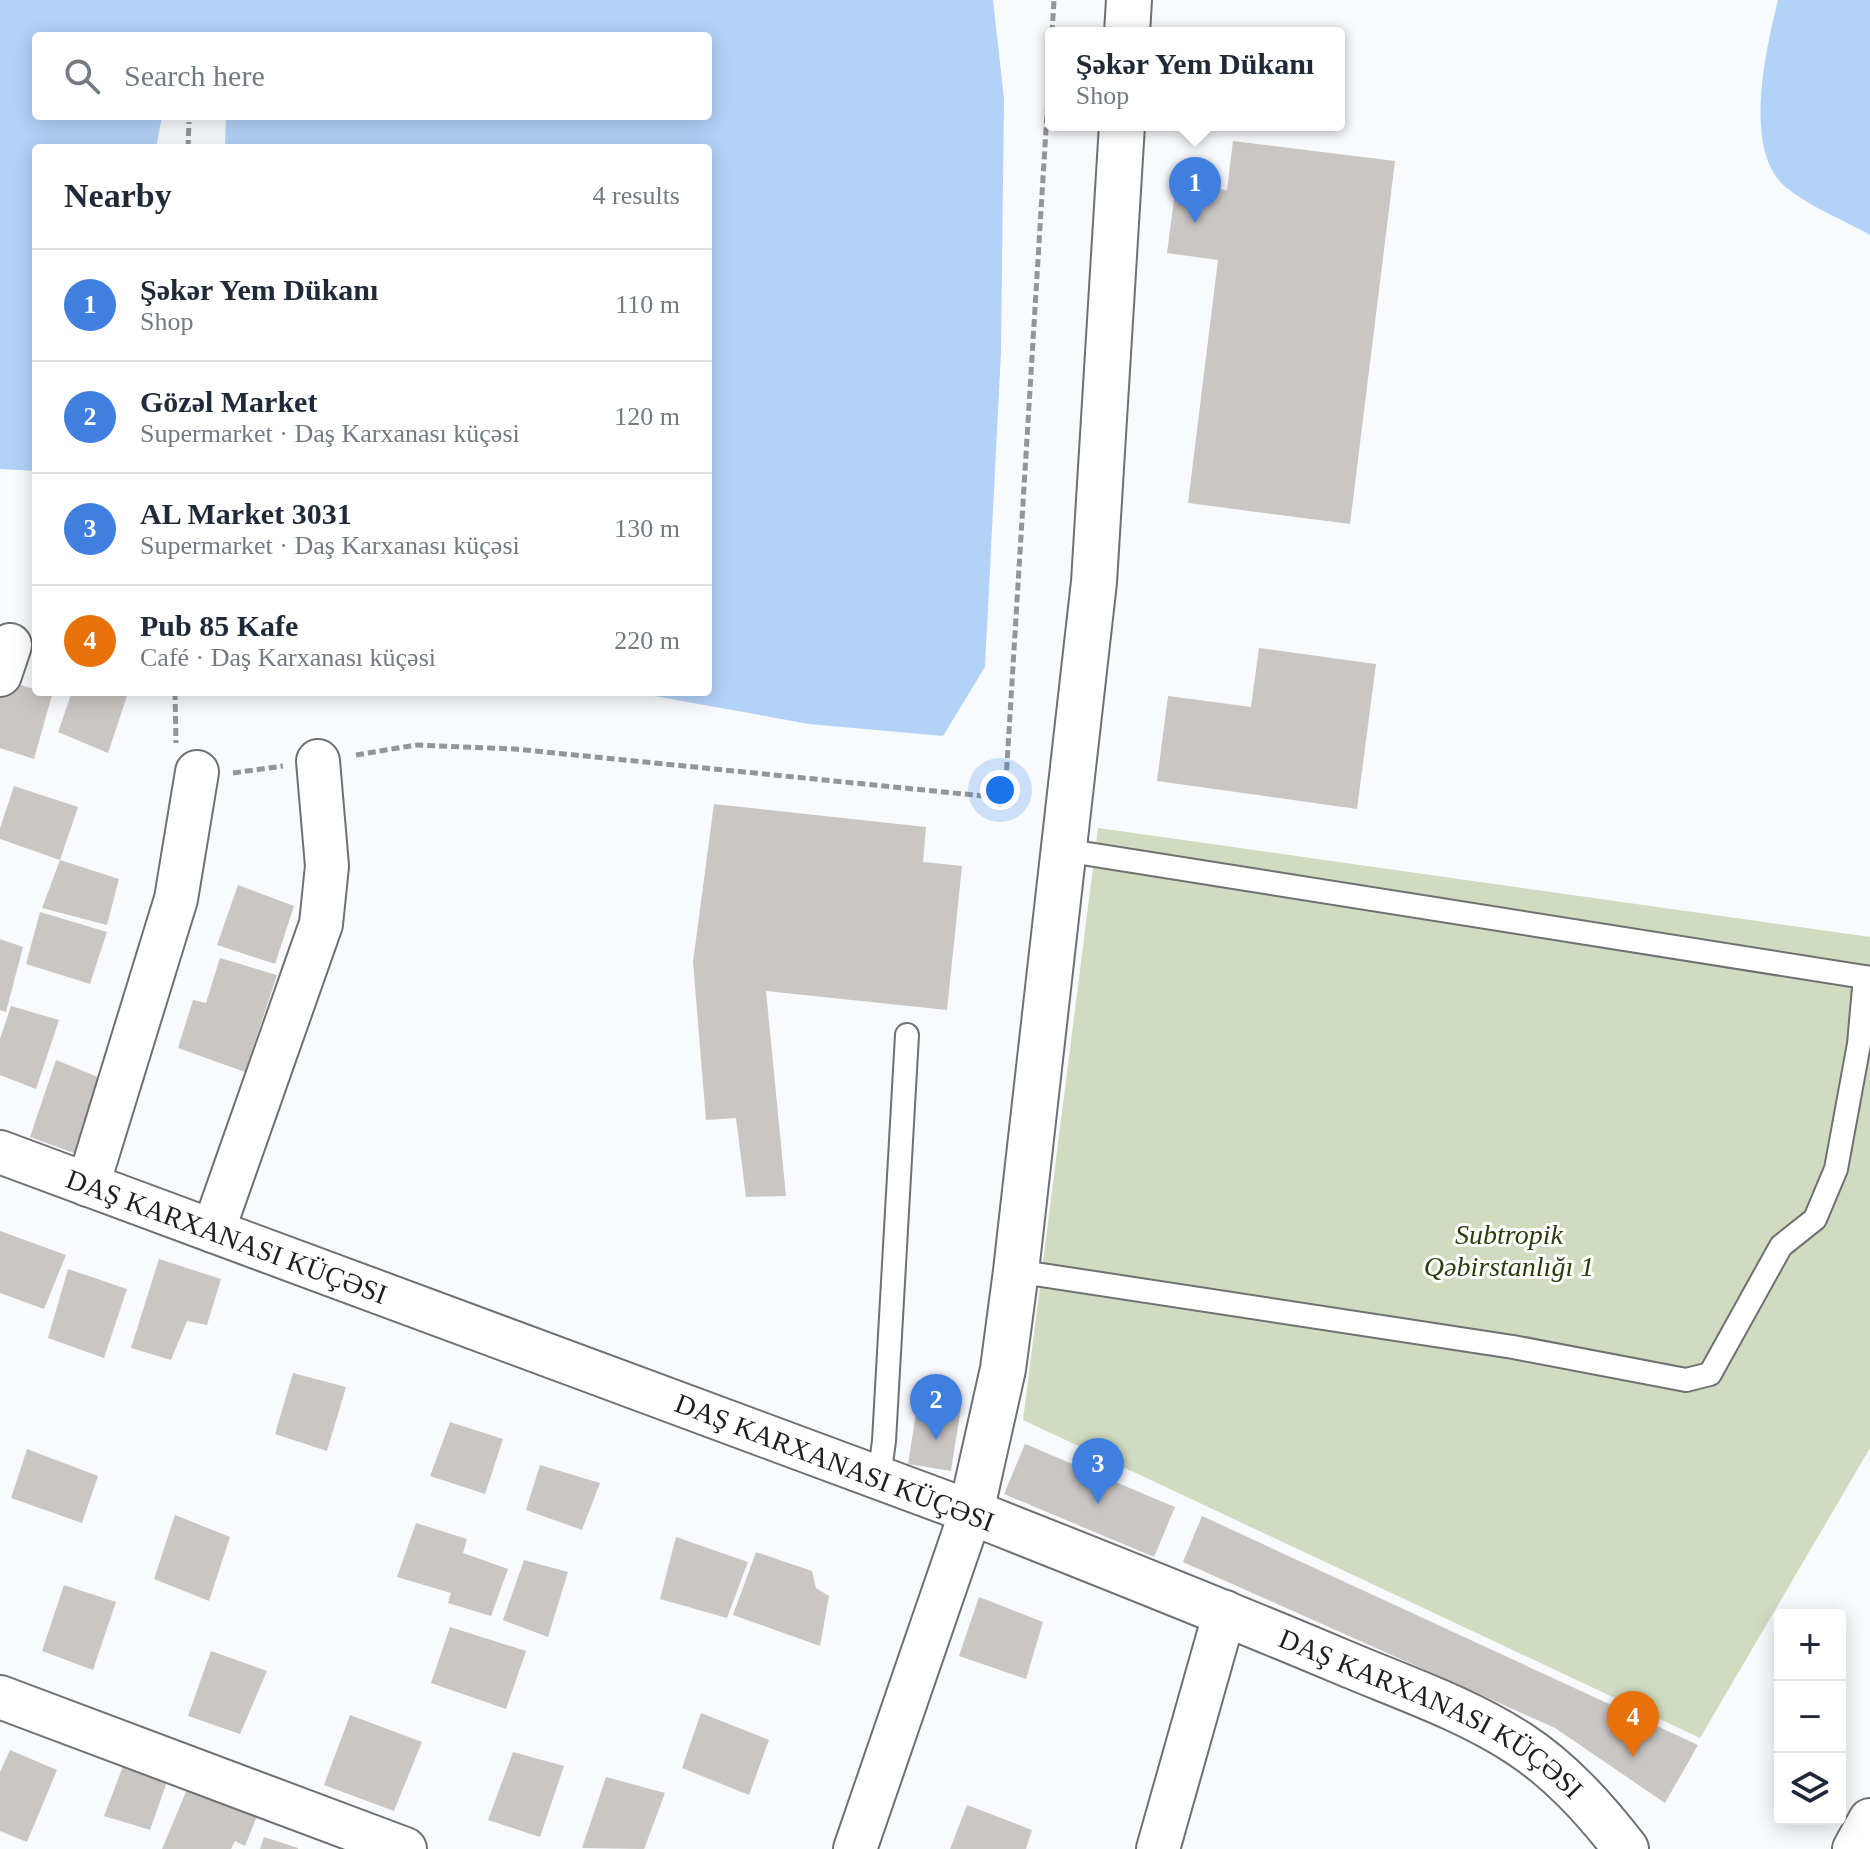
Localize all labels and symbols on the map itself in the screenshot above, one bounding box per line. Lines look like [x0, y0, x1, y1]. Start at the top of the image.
pin: 1 [1169, 157, 1221, 223]
your location [980, 770, 1020, 810]
street label: DAŞ KARXANASI KÜÇƏSI [62, 1163, 391, 1310]
park label: Subtropik Qəbirstanlığı 1 [1424, 1219, 1594, 1282]
pin: 2 [910, 1374, 962, 1440]
street label: DAŞ KARXANASI KÜÇƏSI [671, 1387, 999, 1538]
pin: 3 [1072, 1438, 1124, 1504]
street label: DAŞ KARXANASI KÜÇƏSI [1274, 1622, 1589, 1805]
pin: 4 [1607, 1691, 1659, 1757]

